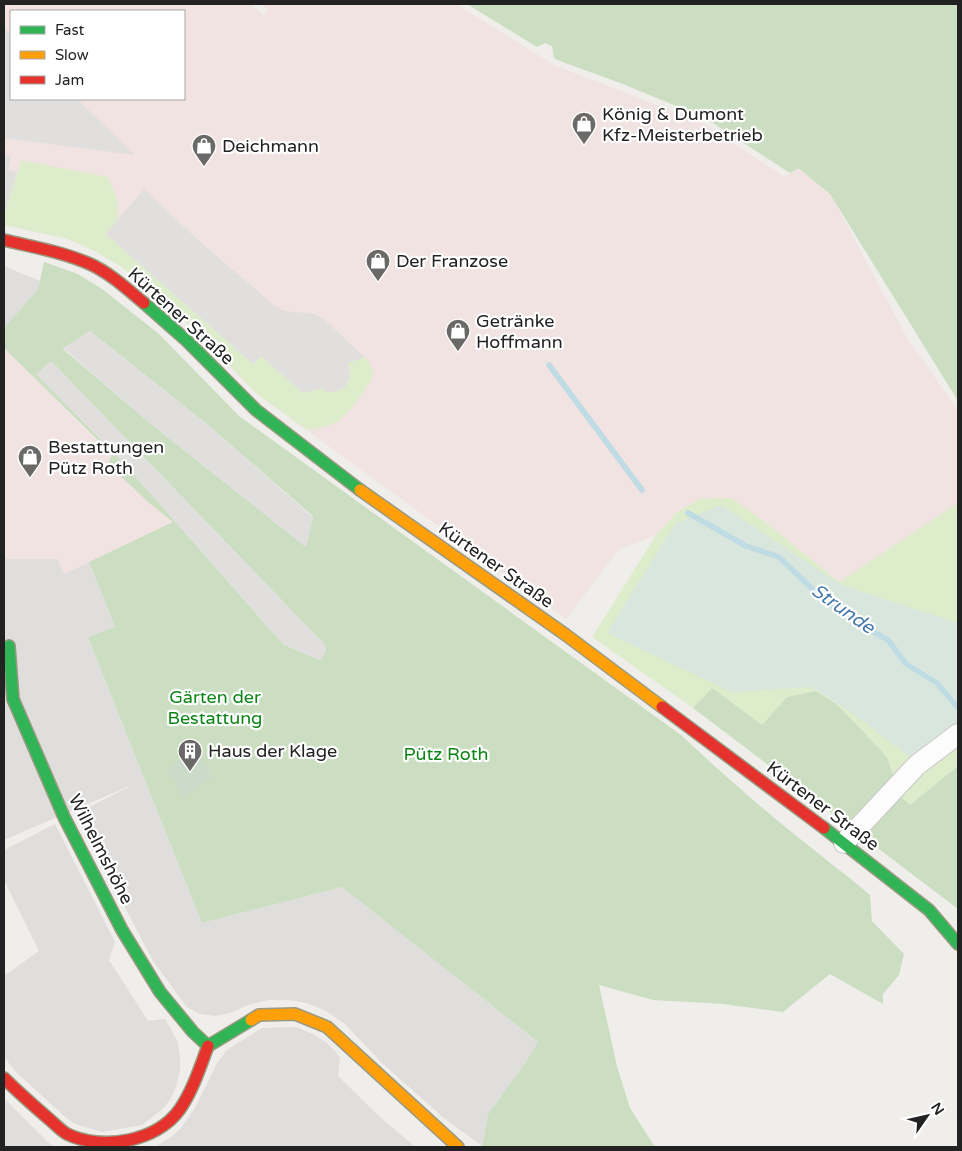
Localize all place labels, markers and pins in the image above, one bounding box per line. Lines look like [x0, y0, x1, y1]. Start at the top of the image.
place label: König & Dumont Kfz-Meisterbetrieb [602, 103, 763, 146]
shop icon: König & Dumont Kfz-Meisterbetrieb [571, 111, 597, 145]
shop icon: Deichmann [191, 133, 217, 167]
place label: Deichmann [222, 135, 319, 157]
shop icon: Der Franzose [365, 248, 391, 282]
place label: Der Franzose [396, 250, 508, 272]
place label: Getränke Hoffmann [476, 310, 563, 353]
shop icon: Getränke Hoffmann [445, 318, 471, 352]
place label: Bestattungen Pütz Roth [48, 436, 164, 479]
shop icon: Bestattungen Pütz Roth [17, 444, 43, 478]
building icon: Haus der Klage [177, 738, 203, 772]
place label: Haus der Klage [208, 740, 337, 762]

